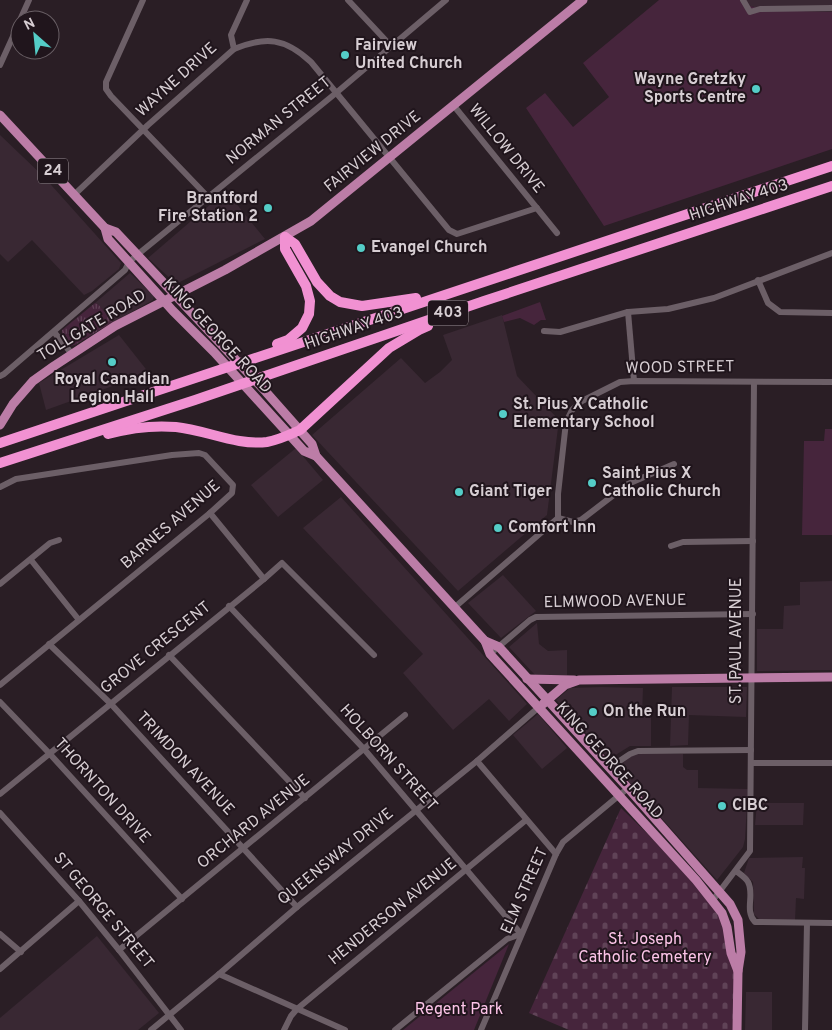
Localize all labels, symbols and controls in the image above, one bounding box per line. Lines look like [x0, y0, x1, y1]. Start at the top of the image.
north arrow [10, 10, 60, 60]
text: N [21, 15, 38, 35]
place label: Fairview United Church [355, 36, 463, 74]
street label: WAYNE DRIVE [132, 38, 222, 122]
marker: Fairview United Church [339, 49, 351, 61]
place label: Wayne Gretzky Sports Centre [634, 70, 746, 108]
street label: NORMAN STREET [222, 73, 336, 169]
marker: Wayne Gretzky Sports Centre [750, 83, 762, 95]
street label: WILLOW DRIVE [464, 100, 548, 198]
street label: FAIRVIEW DRIVE [320, 107, 426, 197]
road number: 24 [38, 158, 68, 184]
street label: HIGHWAY 403 [687, 176, 791, 226]
place label: Brantford Fire Station 2 [158, 189, 258, 227]
marker: Brantford Fire Station 2 [262, 202, 274, 214]
place label: Evangel Church [371, 238, 487, 258]
marker: Evangel Church [355, 242, 367, 254]
street label: KING GEORGE ROAD [158, 274, 276, 398]
street label: TOLLGATE ROAD [34, 286, 150, 366]
road number: 403 [428, 300, 468, 326]
street label: HIGHWAY 403 [302, 303, 406, 355]
marker: Royal Canadian Legion Hall [106, 356, 118, 368]
street label: WOOD STREET [625, 357, 735, 379]
place label: Royal Canadian Legion Hall [54, 370, 170, 408]
place label: St. Pius X Catholic Elementary School [513, 395, 655, 433]
marker: St. Pius X Catholic Elementary School [497, 408, 509, 420]
place label: Saint Pius X Catholic Church [602, 464, 721, 502]
street label: BARNES AVENUE [117, 476, 225, 574]
marker: Saint Pius X Catholic Church [586, 477, 598, 489]
place label: Giant Tiger [469, 482, 552, 502]
marker: Giant Tiger [453, 486, 465, 498]
place label: Comfort Inn [508, 518, 596, 538]
marker: Comfort Inn [492, 522, 504, 534]
street label: ST. PAUL AVENUE [727, 578, 747, 704]
street label: ELMWOOD AVENUE [543, 591, 687, 613]
street label: GROVE CRESCENT [97, 597, 215, 699]
street label: KING GEORGE ROAD [551, 698, 667, 824]
street label: HOLBORN STREET [335, 700, 441, 816]
place label: On the Run [603, 702, 686, 722]
marker: On the Run [587, 706, 599, 718]
street label: TRIMDON AVENUE [132, 708, 238, 820]
street label: THORNTON DRIVE [49, 734, 155, 848]
street label: ORCHARD AVENUE [194, 770, 314, 874]
place label: CIBC [732, 796, 768, 816]
marker: CIBC [716, 800, 728, 812]
street label: QUEENSWAY DRIVE [274, 804, 398, 910]
street label: ELM STREET [497, 845, 553, 937]
street label: ST GEORGE STREET [48, 849, 158, 973]
street label: HENDERSON AVENUE [325, 854, 461, 970]
park label: St. Joseph Catholic Cemetery [578, 930, 712, 968]
park label: Regent Park [415, 1000, 503, 1020]

